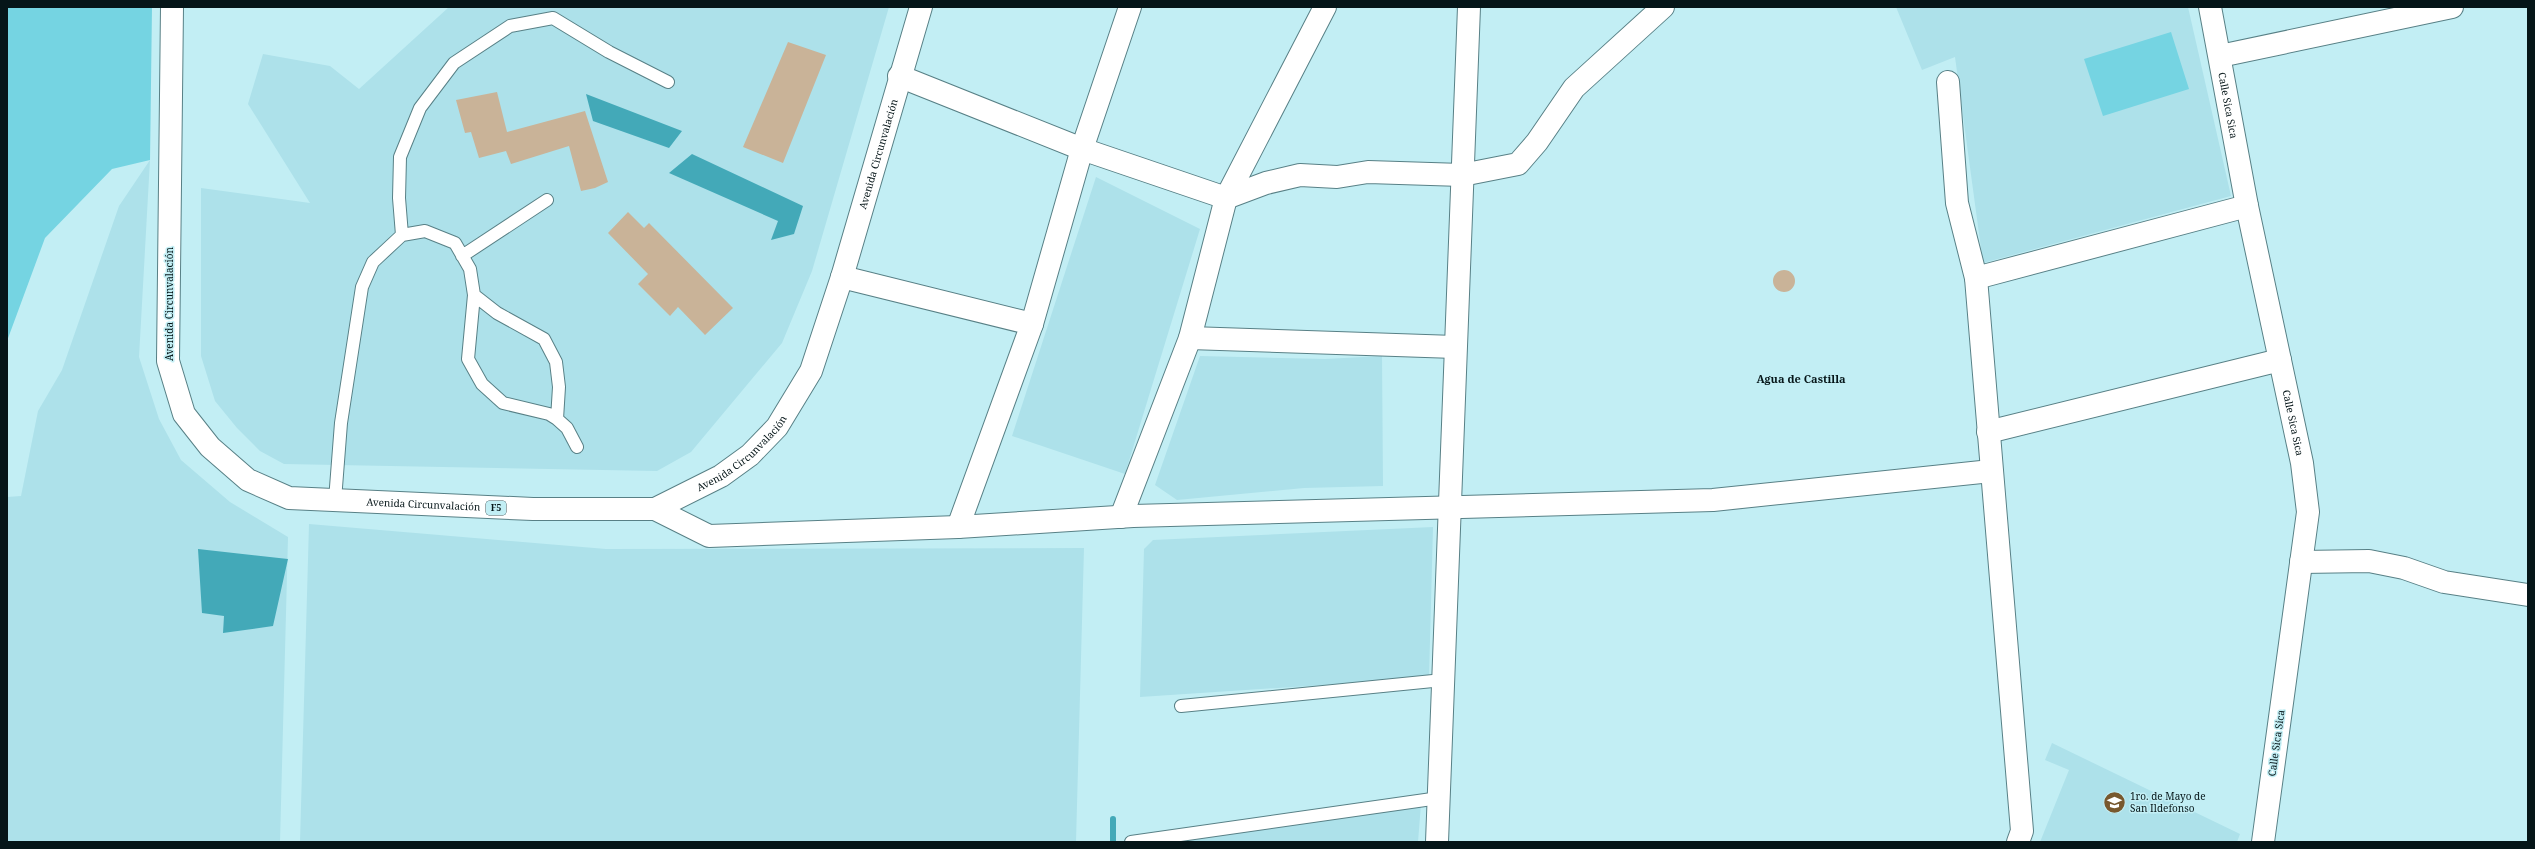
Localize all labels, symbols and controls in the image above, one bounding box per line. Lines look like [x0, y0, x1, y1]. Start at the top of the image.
street label: Calle Sica Sica [2215, 71, 2241, 140]
street label: Avenida Circunvalación [855, 97, 901, 211]
street label: Avenida Circunvalación [162, 247, 176, 361]
district label: Agua de Castilla [1756, 371, 1846, 386]
street label: Calle Sica Sica [2280, 388, 2307, 457]
street label: Avenida Circunvalación [694, 412, 790, 494]
street label: Avenida Circunvalación [366, 494, 481, 514]
road number: F5 [486, 501, 506, 515]
street label: Calle Sica Sica [2264, 709, 2288, 777]
school or university icon: 1ro. de Mayo de San Ildefonso [2102, 789, 2128, 815]
place label: 1ro. de Mayo de San Ildefonso [2130, 789, 2206, 815]

